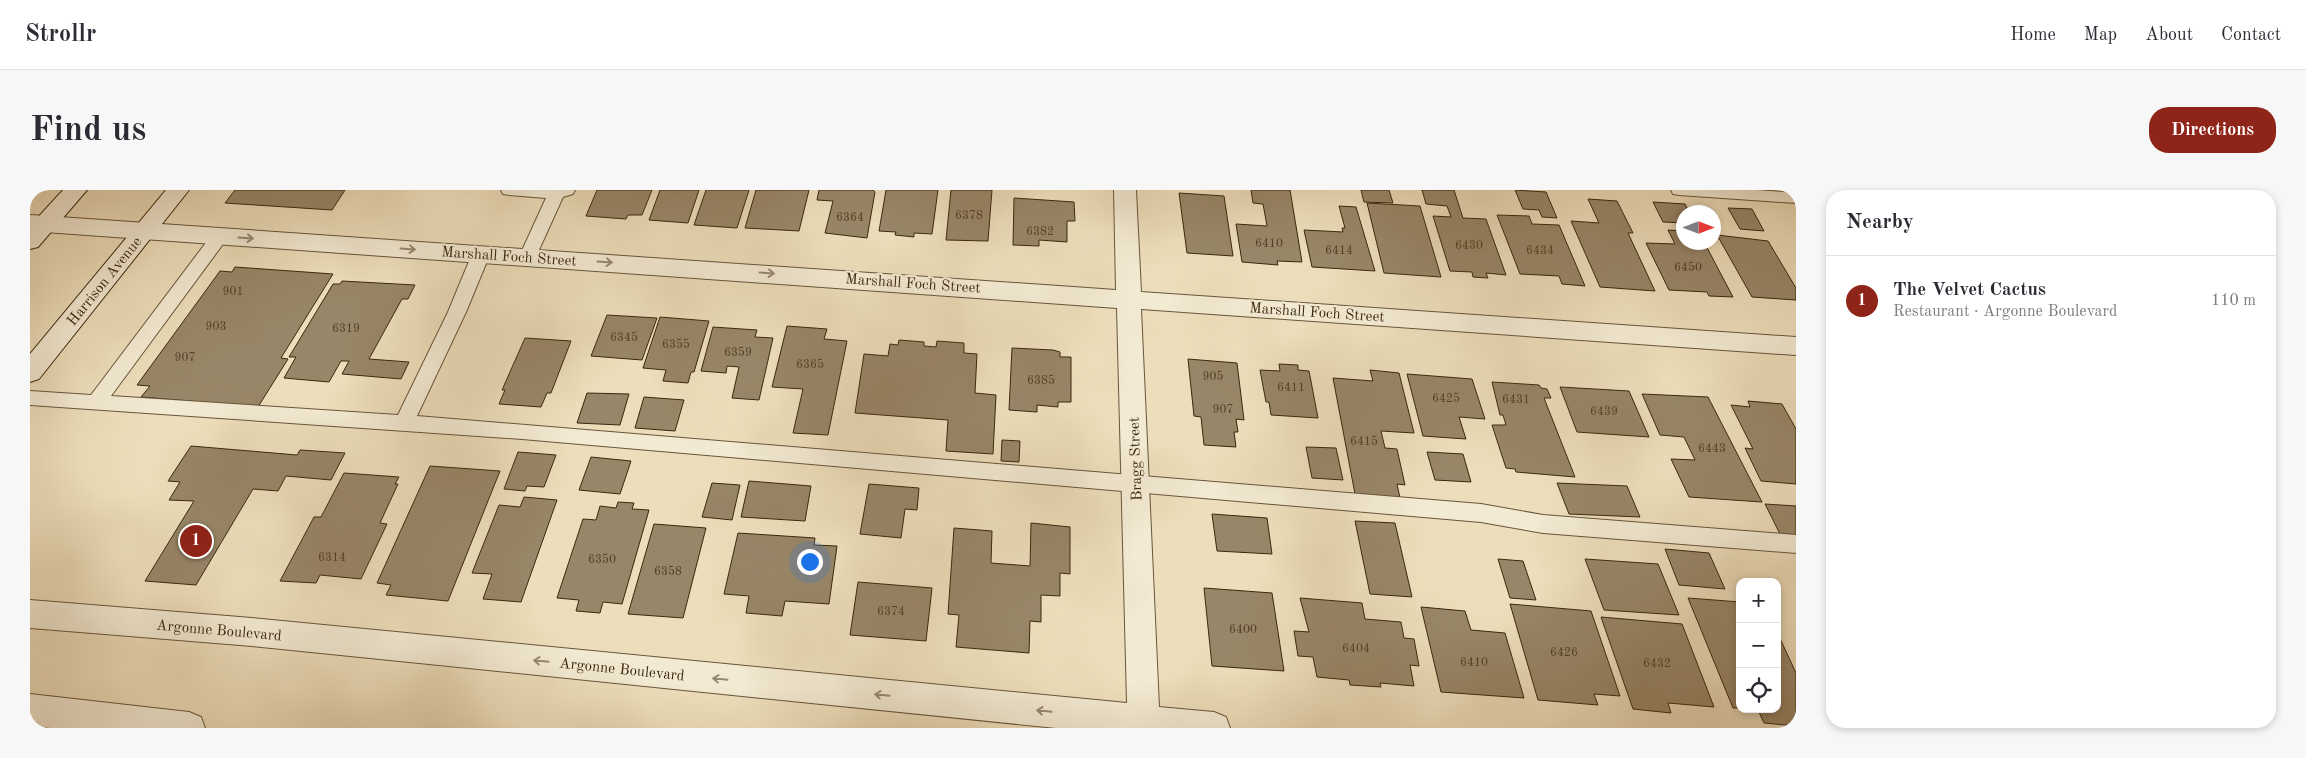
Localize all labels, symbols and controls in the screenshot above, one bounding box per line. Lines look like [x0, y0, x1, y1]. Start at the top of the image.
text: Strollr [25, 23, 96, 47]
text: Home [2010, 26, 2056, 44]
text: Map [2084, 26, 2117, 44]
text: About [2145, 26, 2193, 44]
text: Contact [2221, 26, 2281, 44]
button: Directions [2149, 107, 2276, 153]
text: Find us [30, 113, 146, 148]
north arrow [1676, 205, 1721, 250]
house number: 6378 [955, 210, 983, 222]
house number: 6364 [836, 212, 864, 224]
text: Nearby [1846, 212, 1914, 233]
house number: 6382 [1026, 226, 1054, 238]
one-way arrow [238, 234, 254, 243]
street label: Harrison Avenue [65, 235, 145, 329]
house number: 6410 [1255, 238, 1283, 250]
house number: 6430 [1455, 240, 1483, 252]
one-way arrow [400, 245, 416, 254]
street label: Marshall Foch Street [441, 245, 577, 270]
house number: 6414 [1325, 245, 1353, 257]
house number: 6434 [1526, 245, 1554, 257]
one-way arrow [597, 258, 613, 267]
house number: 6450 [1674, 261, 1702, 274]
one-way arrow [759, 269, 775, 278]
street label: Marshall Foch Street [845, 272, 981, 297]
text: The Velvet Cactus [1893, 281, 2046, 300]
house number: 901 [223, 286, 243, 298]
text: 1 [1857, 293, 1867, 309]
text: 110 m [2211, 293, 2256, 309]
street label: Marshall Foch Street [1249, 301, 1385, 326]
text: Restaurant · Argonne Boulevard [1893, 304, 2117, 320]
house number: 903 [206, 321, 226, 333]
house number: 6319 [332, 323, 360, 335]
house number: 6345 [610, 331, 638, 344]
house number: 6355 [662, 338, 690, 351]
house number: 6359 [724, 346, 752, 359]
house number: 907 [175, 352, 195, 364]
house number: 6365 [796, 358, 824, 371]
house number: 905 [1203, 370, 1223, 383]
house number: 6385 [1027, 374, 1055, 387]
house number: 6411 [1277, 382, 1305, 394]
house number: 6425 [1432, 392, 1460, 405]
house number: 6431 [1502, 394, 1530, 406]
house number: 907 [1213, 404, 1233, 416]
house number: 6439 [1590, 406, 1618, 418]
street label: Bragg Street [1128, 417, 1145, 501]
house number: 6415 [1350, 435, 1378, 448]
house number: 6443 [1698, 443, 1726, 455]
pin: 1 [180, 522, 212, 560]
your location [797, 549, 823, 575]
house number: 6314 [318, 552, 346, 564]
house number: 6350 [588, 553, 616, 566]
house number: 6358 [654, 565, 682, 578]
map controls [1736, 578, 1781, 713]
button: + [1736, 578, 1781, 623]
house number: 6374 [877, 606, 905, 618]
street label: Argonne Boulevard [155, 619, 282, 644]
button: − [1736, 623, 1781, 668]
house number: 6400 [1229, 624, 1257, 636]
house number: 6404 [1342, 643, 1370, 655]
house number: 6426 [1550, 647, 1578, 659]
one-way arrow [533, 656, 549, 666]
street label: Argonne Boulevard [558, 656, 685, 685]
house number: 6410 [1460, 657, 1488, 669]
house number: 6432 [1643, 658, 1671, 670]
button: locate [1736, 668, 1781, 713]
one-way arrow [712, 674, 728, 684]
one-way arrow [874, 690, 890, 700]
one-way arrow [1036, 706, 1052, 716]

